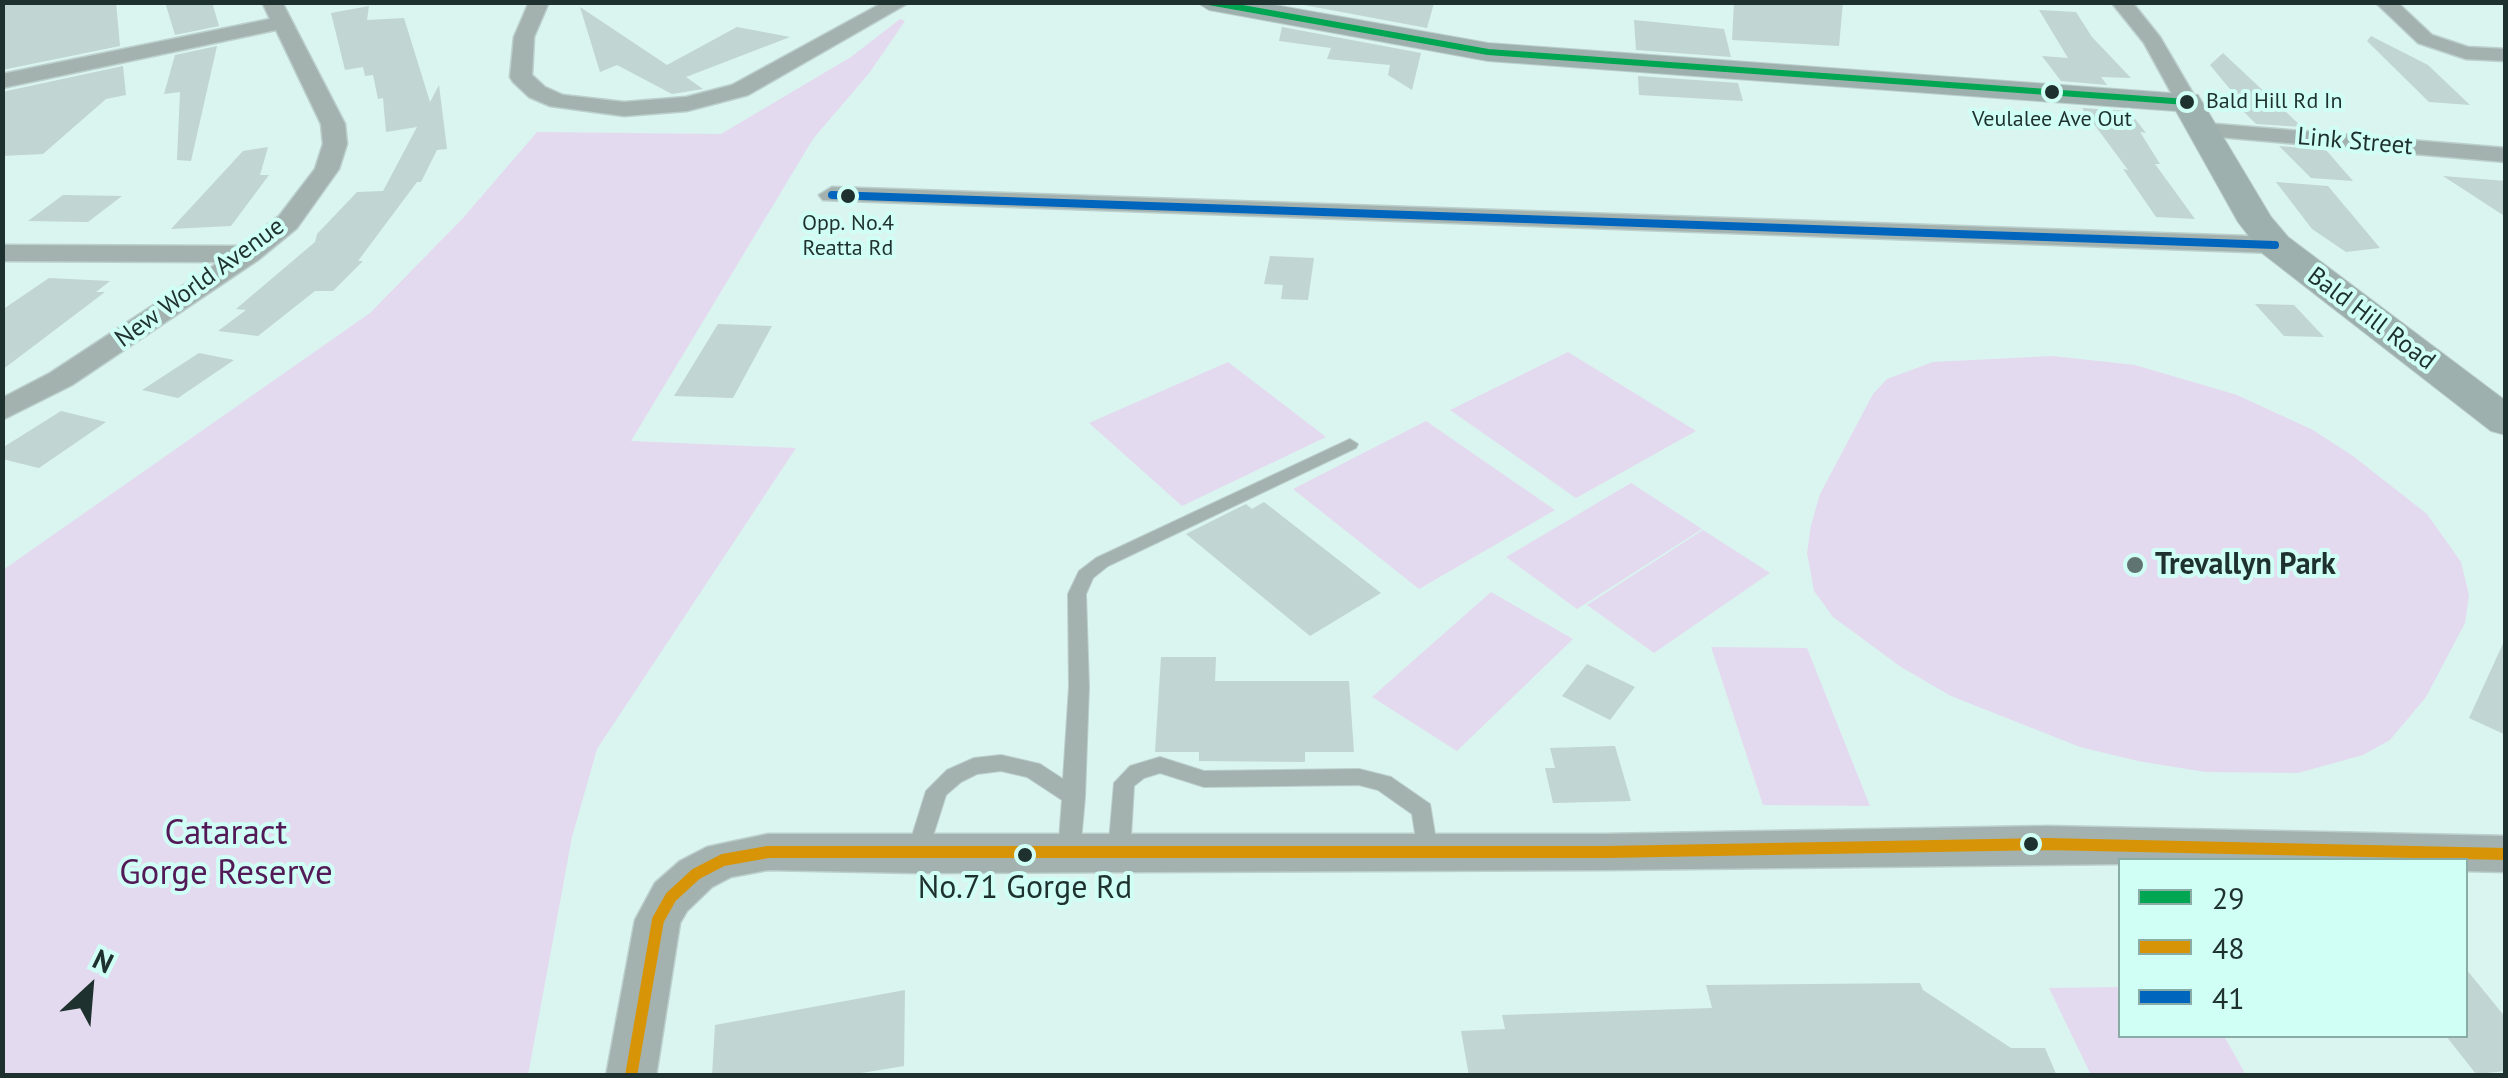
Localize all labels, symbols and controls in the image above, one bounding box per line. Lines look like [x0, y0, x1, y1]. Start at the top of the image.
marker: Veulalee Ave Out [2042, 82, 2062, 102]
place label: Bald Hill Rd In [2206, 89, 2343, 115]
marker: Bald Hill Rd In [2177, 92, 2197, 112]
place label: Veulalee Ave Out [1972, 107, 2132, 133]
street label: Link Street [2296, 122, 2414, 162]
marker: Opp. No.4 Reatta Rd [838, 186, 858, 206]
place label: Opp. No.4 Reatta Rd [802, 211, 894, 262]
street label: New World Avenue [110, 212, 290, 354]
street label: Bald Hill Road [2301, 261, 2441, 377]
place label: Trevallyn Park [2155, 547, 2336, 583]
marker: Trevallyn Park [2124, 554, 2146, 576]
park label: Cataract Gorge Reserve [119, 813, 333, 895]
unlabelled marker [2021, 834, 2041, 854]
marker: No.71 Gorge Rd [1015, 845, 1035, 865]
legend [2118, 858, 2468, 1038]
place label: No.71 Gorge Rd [918, 870, 1132, 908]
text: 29 [2212, 878, 2245, 917]
text: 48 [2212, 928, 2245, 967]
north arrow [40, 938, 140, 1038]
text: N [87, 940, 120, 981]
text: 41 [2212, 978, 2245, 1017]

